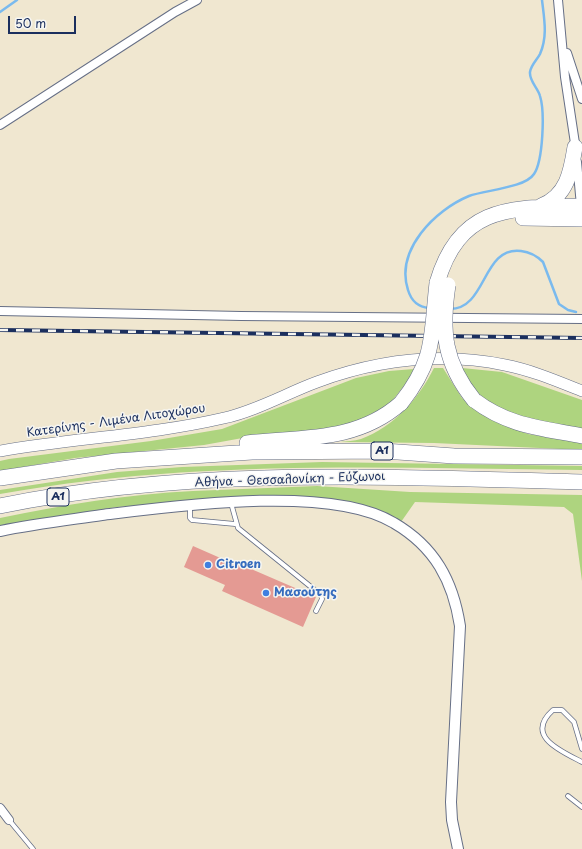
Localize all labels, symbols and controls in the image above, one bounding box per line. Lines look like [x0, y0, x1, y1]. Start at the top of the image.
scale bar [10, 8, 78, 34]
text: 50 m [15, 14, 46, 32]
street label: Κατερίνης - Λιμένα Λιτοχώρου [26, 401, 206, 441]
road number: Α1 [371, 442, 393, 460]
street label: Αθήνα - Θεσσαλονίκη - Εύζωνοι [194, 469, 386, 491]
road number: Α1 [47, 488, 69, 506]
place label: Citroen [216, 558, 261, 572]
marker: Citroen [203, 560, 213, 570]
place label: Μασούτης [274, 586, 337, 600]
marker: Μασούτης [261, 588, 271, 598]

